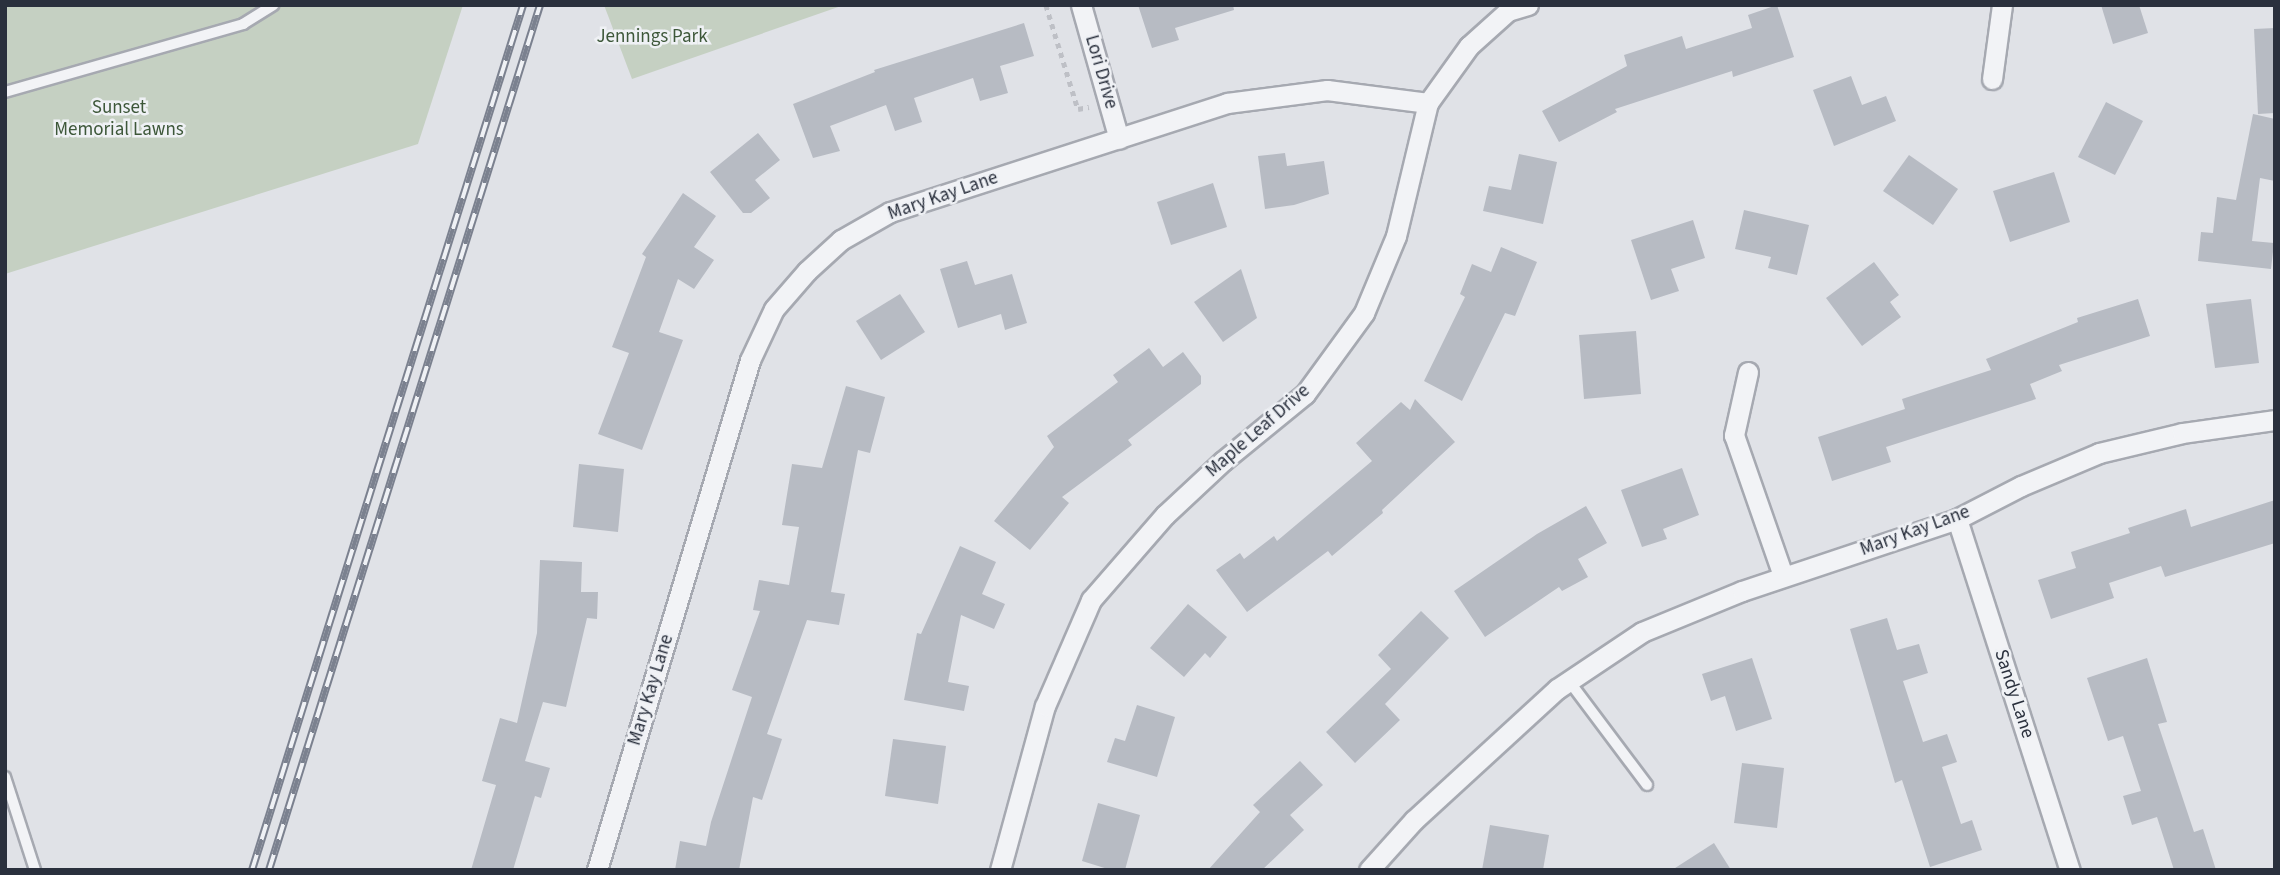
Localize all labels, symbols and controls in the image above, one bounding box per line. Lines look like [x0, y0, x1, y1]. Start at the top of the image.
park label: Jennings Park [596, 26, 708, 48]
street label: Lori Drive [1080, 33, 1122, 111]
park label: Sunset Memorial Lawns [54, 97, 184, 141]
street label: Mary Kay Lane [885, 166, 1001, 226]
street label: Maple Leaf Drive [1201, 380, 1315, 482]
street label: Mary Kay Lane [1857, 501, 1973, 561]
street label: Mary Kay Lane [623, 632, 679, 748]
street label: Sandy Lane [1989, 647, 2039, 741]

